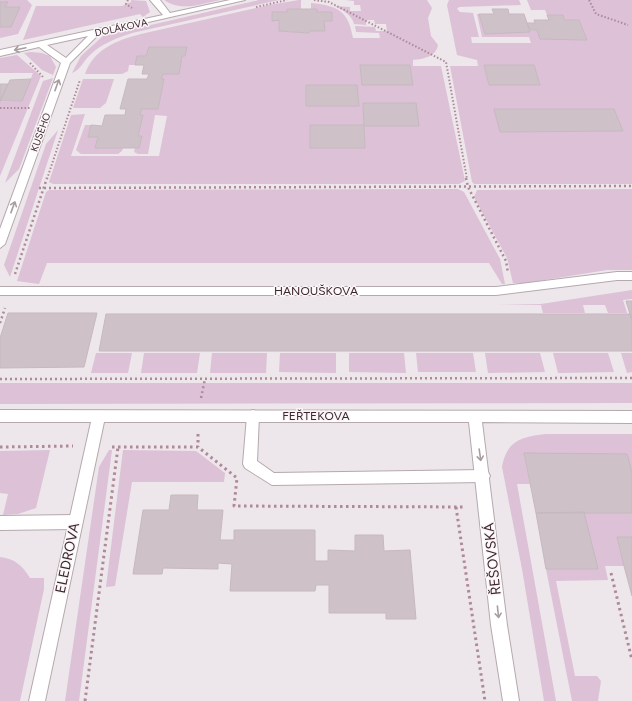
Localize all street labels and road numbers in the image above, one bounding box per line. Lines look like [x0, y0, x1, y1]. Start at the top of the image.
street label: DOLÁKOVA [94, 16, 149, 39]
street label: KUSÉHO [27, 111, 54, 153]
street label: HANOUŠKOVA [274, 284, 358, 298]
street label: FEŘTEKOVA [282, 409, 350, 423]
street label: ELEDROVA [52, 521, 83, 595]
street label: ŘEŠOVSKÁ [480, 521, 505, 596]

